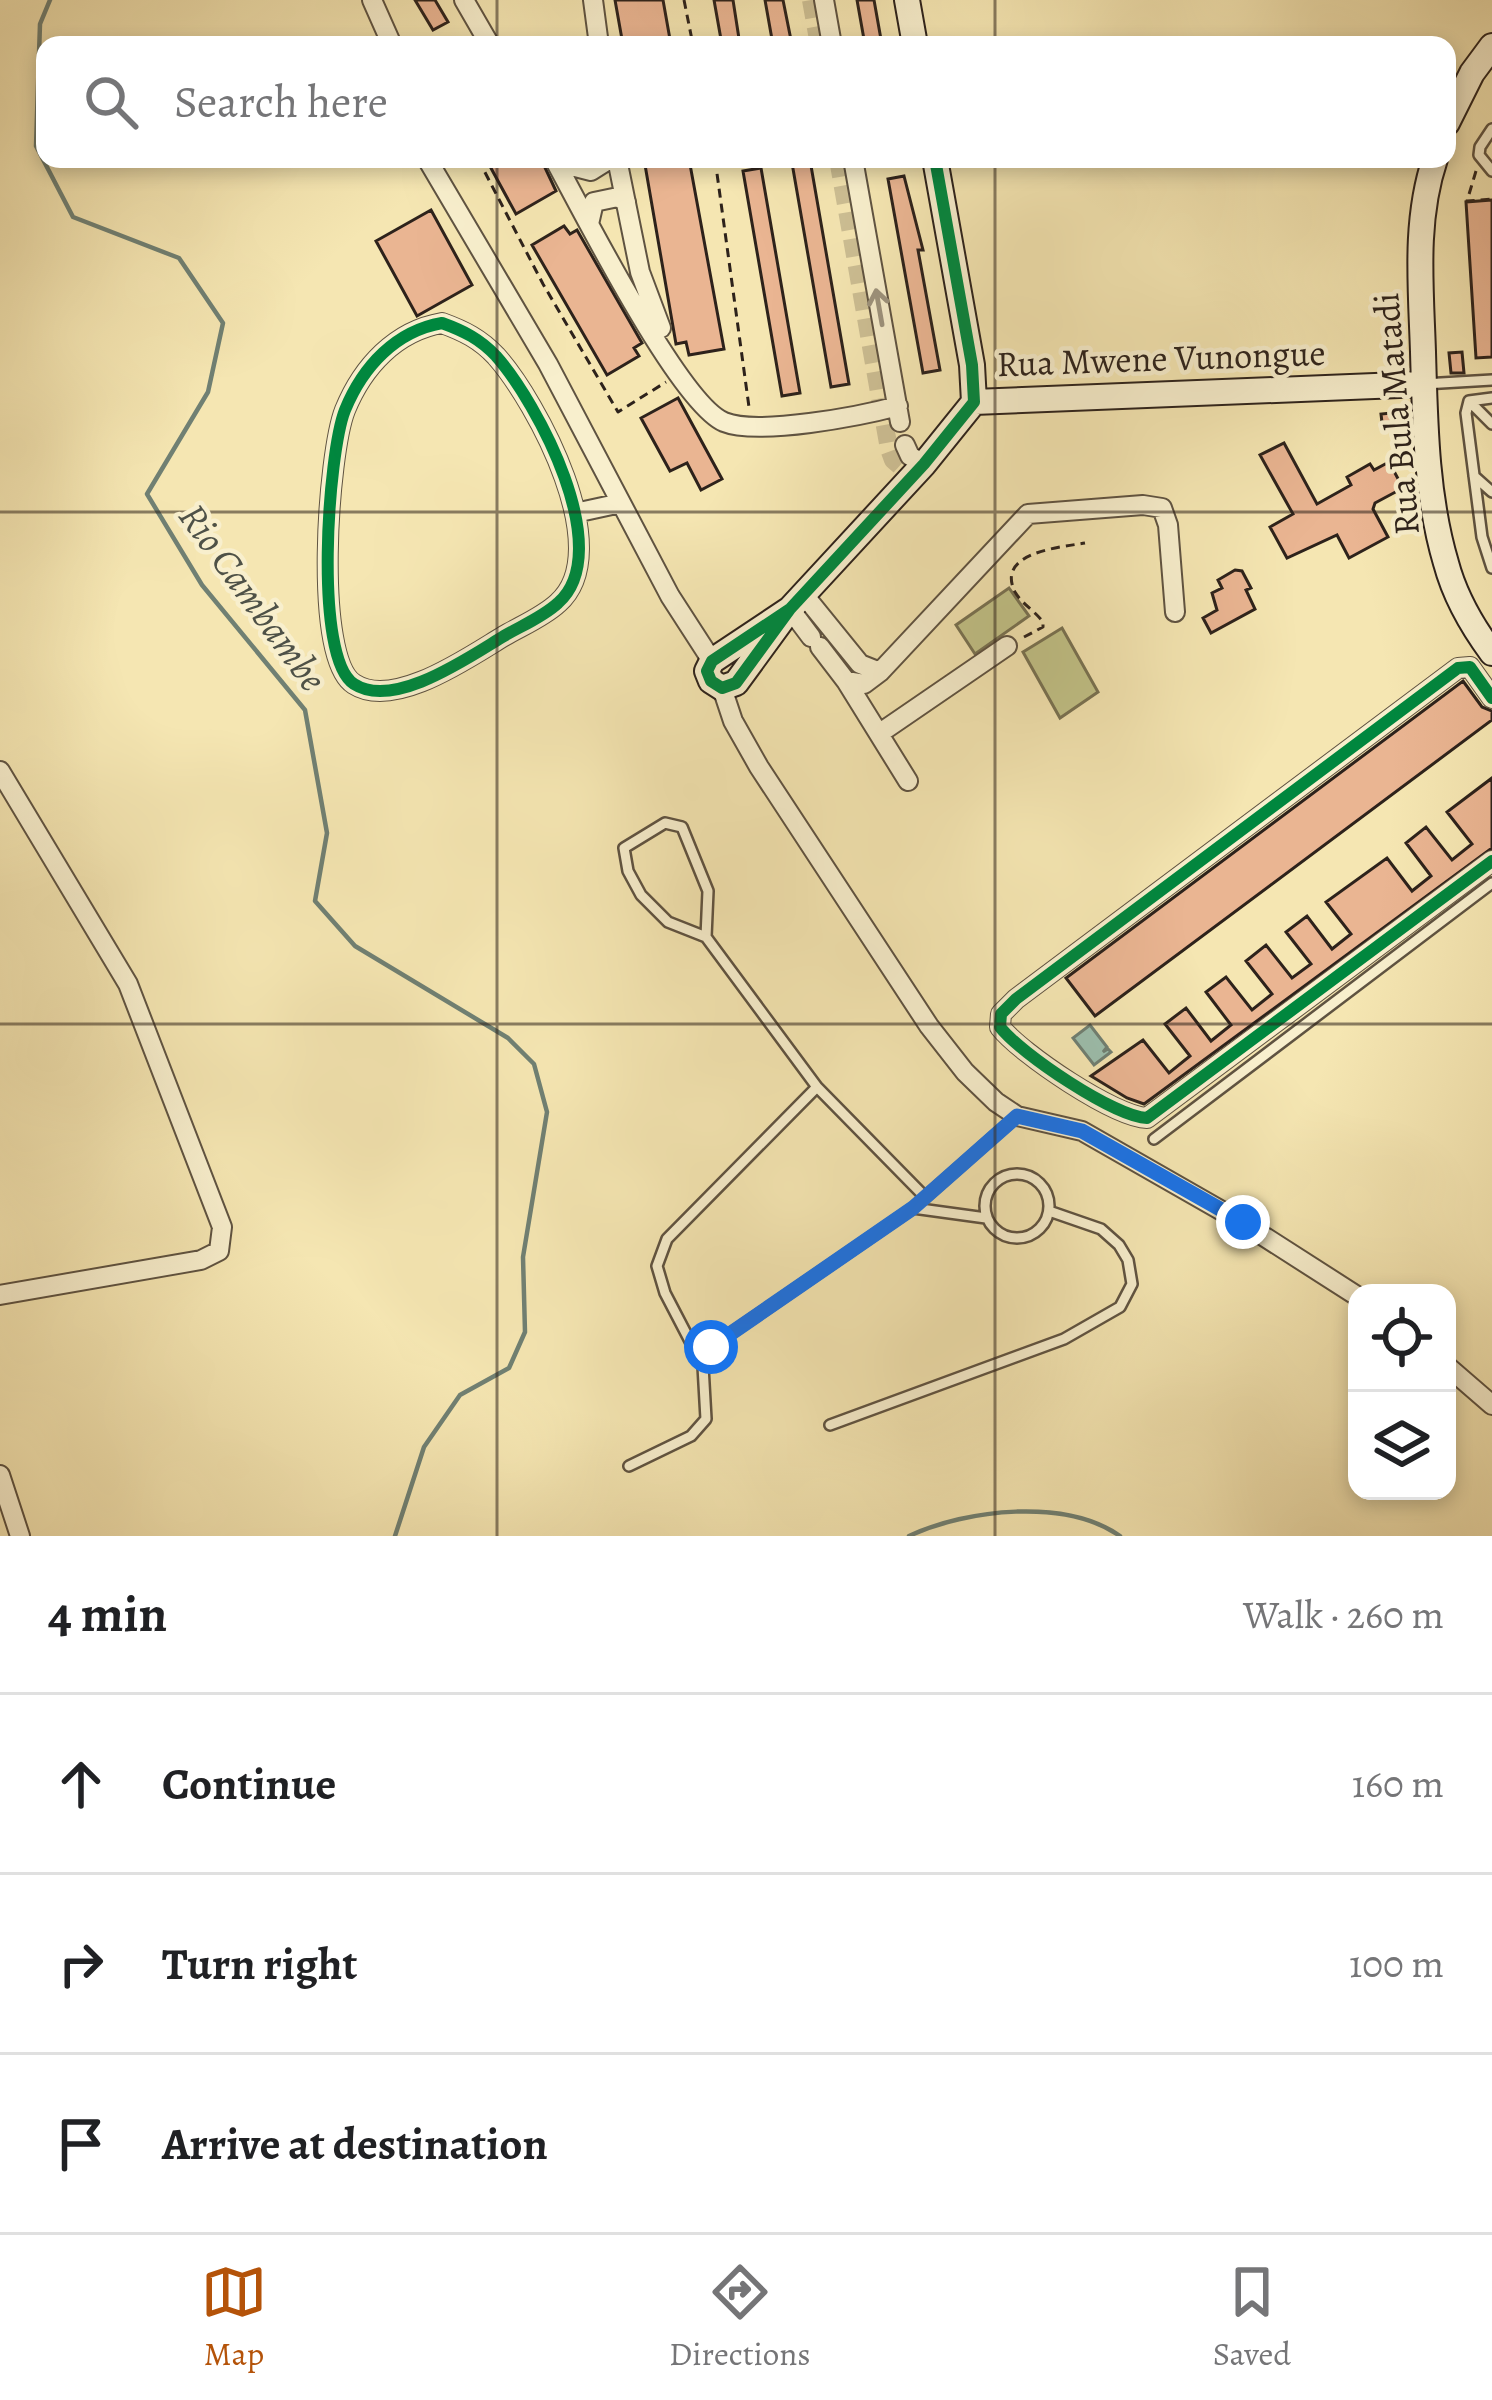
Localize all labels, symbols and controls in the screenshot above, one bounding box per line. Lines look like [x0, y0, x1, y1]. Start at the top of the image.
search box [36, 36, 1456, 168]
icon: search [78, 69, 144, 135]
text: Search here [174, 71, 388, 133]
one-way arrow [867, 288, 890, 327]
street label: Rua Bula Matadi [1361, 291, 1431, 537]
street label: Rua Mwene Vunongue [996, 328, 1326, 388]
water label: Rio Cambambe [167, 492, 339, 702]
route end [1216, 1195, 1270, 1249]
map controls [1348, 1284, 1456, 1500]
button: locate [1348, 1284, 1456, 1392]
route start [684, 1320, 738, 1374]
button: layers [1348, 1392, 1456, 1500]
text: 4 min [48, 1579, 167, 1649]
text: Walk · 260 m [1243, 1588, 1444, 1641]
icon: ahead [48, 1751, 114, 1817]
text: Continue [162, 1753, 336, 1815]
text: 160 m [1352, 1757, 1444, 1810]
icon: right [48, 1931, 114, 1997]
text: Turn right [162, 1933, 357, 1995]
text: 100 m [1349, 1937, 1444, 1990]
icon: arrive [48, 2111, 114, 2177]
text: Arrive at destination [162, 2113, 548, 2175]
tab: Map [201, 2259, 267, 2376]
tab: Directions [669, 2259, 811, 2376]
tab: Saved [1213, 2259, 1291, 2376]

